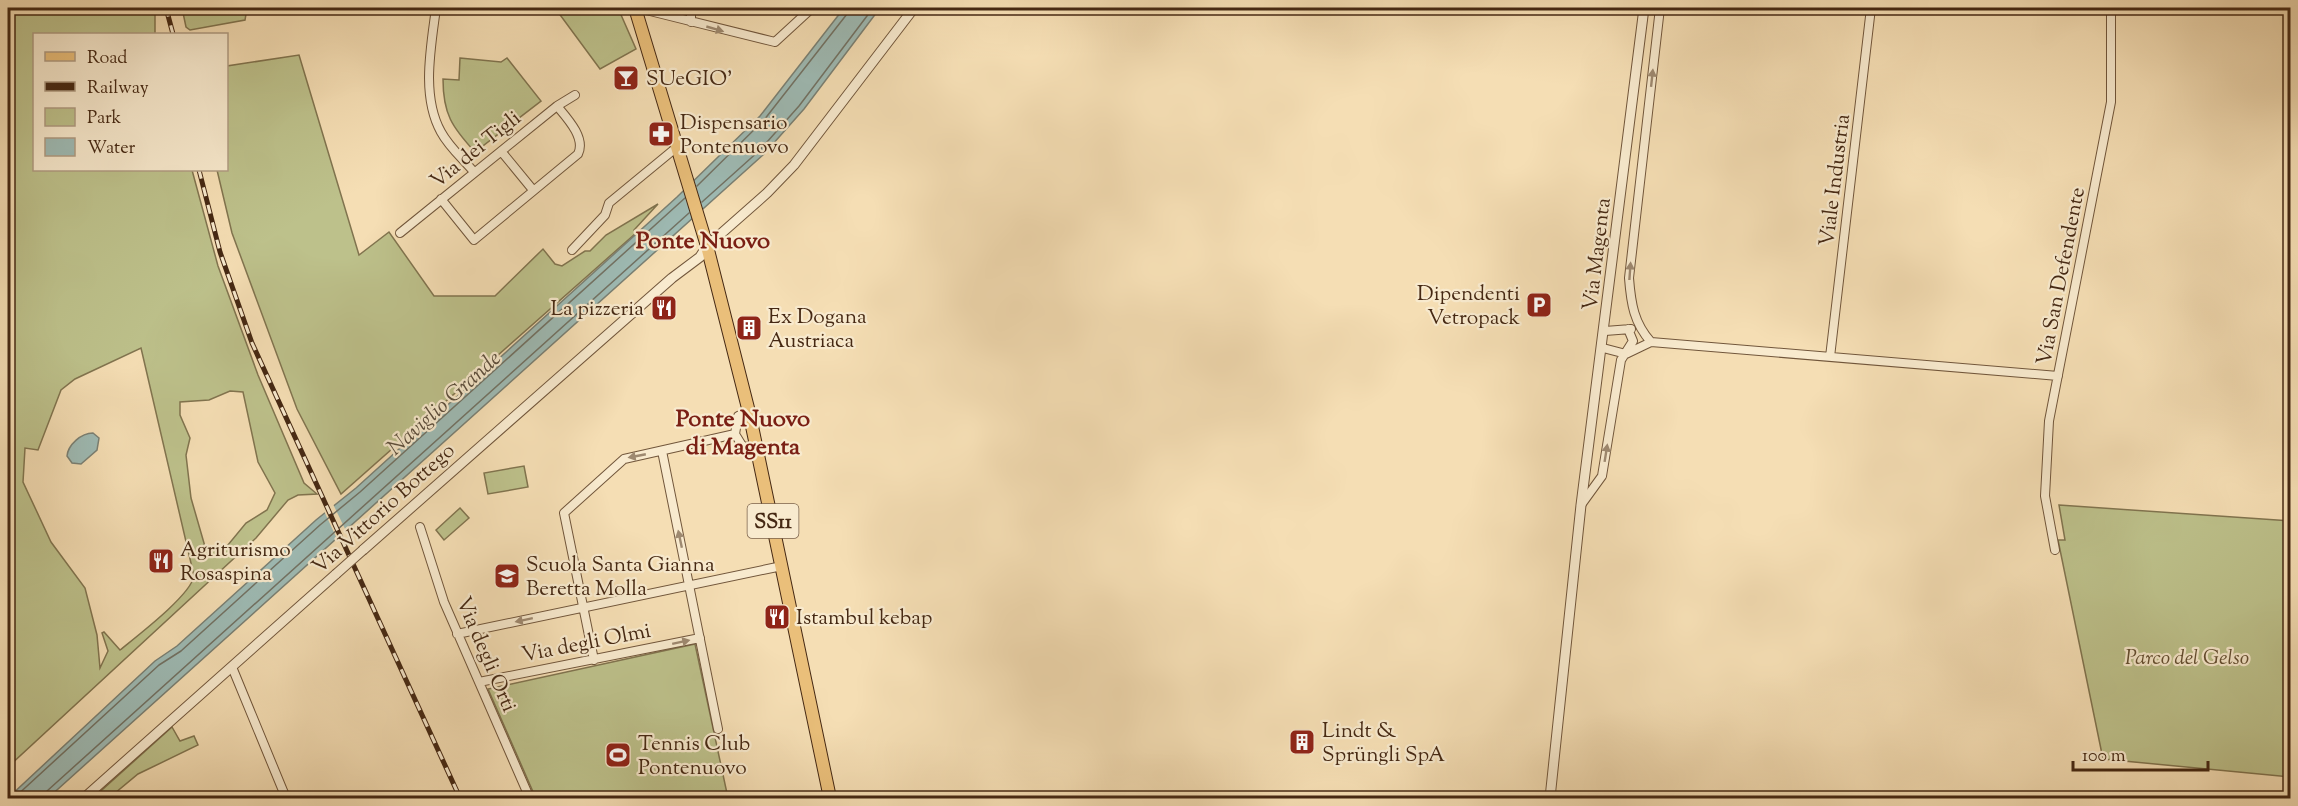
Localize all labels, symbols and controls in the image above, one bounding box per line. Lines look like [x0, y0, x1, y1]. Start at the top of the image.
one-way arrow [706, 24, 724, 34]
legend [33, 33, 228, 171]
text: Road [87, 46, 127, 72]
bar icon: SUeGIO' [611, 63, 641, 93]
place label: SUeGIO' [646, 65, 733, 95]
one-way arrow [1647, 68, 1657, 87]
text: Railway [87, 76, 149, 102]
street label: Via dei Tigli [424, 104, 528, 197]
text: Park [87, 106, 122, 132]
place label: Dispensario Pontenuovo [680, 109, 789, 163]
street label: Viale Industria [1813, 112, 1859, 248]
pharmacy icon: Dispensario Pontenuovo [646, 119, 676, 149]
text: Water [87, 136, 136, 162]
street label: Via San Defendente [2030, 185, 2094, 368]
street label: Via Magenta [1576, 196, 1620, 312]
district label: Ponte Nuovo [636, 225, 770, 259]
one-way arrow [1625, 262, 1635, 281]
place label: Dipendenti Vetropack [1417, 280, 1521, 334]
parking icon: Dipendenti Vetropack [1524, 290, 1554, 320]
restaurant icon: La pizzeria [649, 293, 679, 323]
place label: La pizzeria [550, 295, 644, 325]
place label: Ex Dogana Austriaca [768, 303, 867, 357]
building icon: Ex Dogana Austriaca [734, 313, 764, 343]
water label: Naviglio Grande [381, 344, 509, 464]
district label: Ponte Nuovo di Magenta [676, 403, 810, 465]
street label: Via Vittorio Bottego [306, 437, 463, 582]
one-way arrow [1601, 444, 1610, 463]
one-way arrow [627, 452, 646, 461]
road number: SS11 [748, 504, 798, 538]
one-way arrow [675, 529, 684, 548]
place label: Agriturismo Rosaspina [180, 536, 291, 590]
restaurant icon: Agriturismo Rosaspina [146, 546, 176, 576]
place label: Scuola Santa Gianna Beretta Molla [526, 551, 715, 605]
school or university icon: Scuola Santa Gianna Beretta Molla [492, 561, 522, 591]
street label: Via degli Orti [447, 592, 523, 717]
restaurant icon: Istambul kebap [762, 602, 792, 632]
place label: Istambul kebap [796, 604, 932, 634]
one-way arrow [515, 616, 534, 625]
street label: Via degli Olmi [519, 617, 654, 671]
one-way arrow [672, 636, 690, 646]
park label: Parco del Gelso [2125, 644, 2249, 674]
place label: Lindt & Sprüngli SpA [1322, 717, 1445, 771]
building icon: Lindt & Sprüngli SpA [1287, 727, 1317, 757]
place label: Tennis Club Pontenuovo [638, 730, 750, 784]
scale bar [2073, 734, 2208, 772]
sports icon: Tennis Club Pontenuovo [603, 740, 633, 770]
text: 100 m [2082, 744, 2126, 770]

